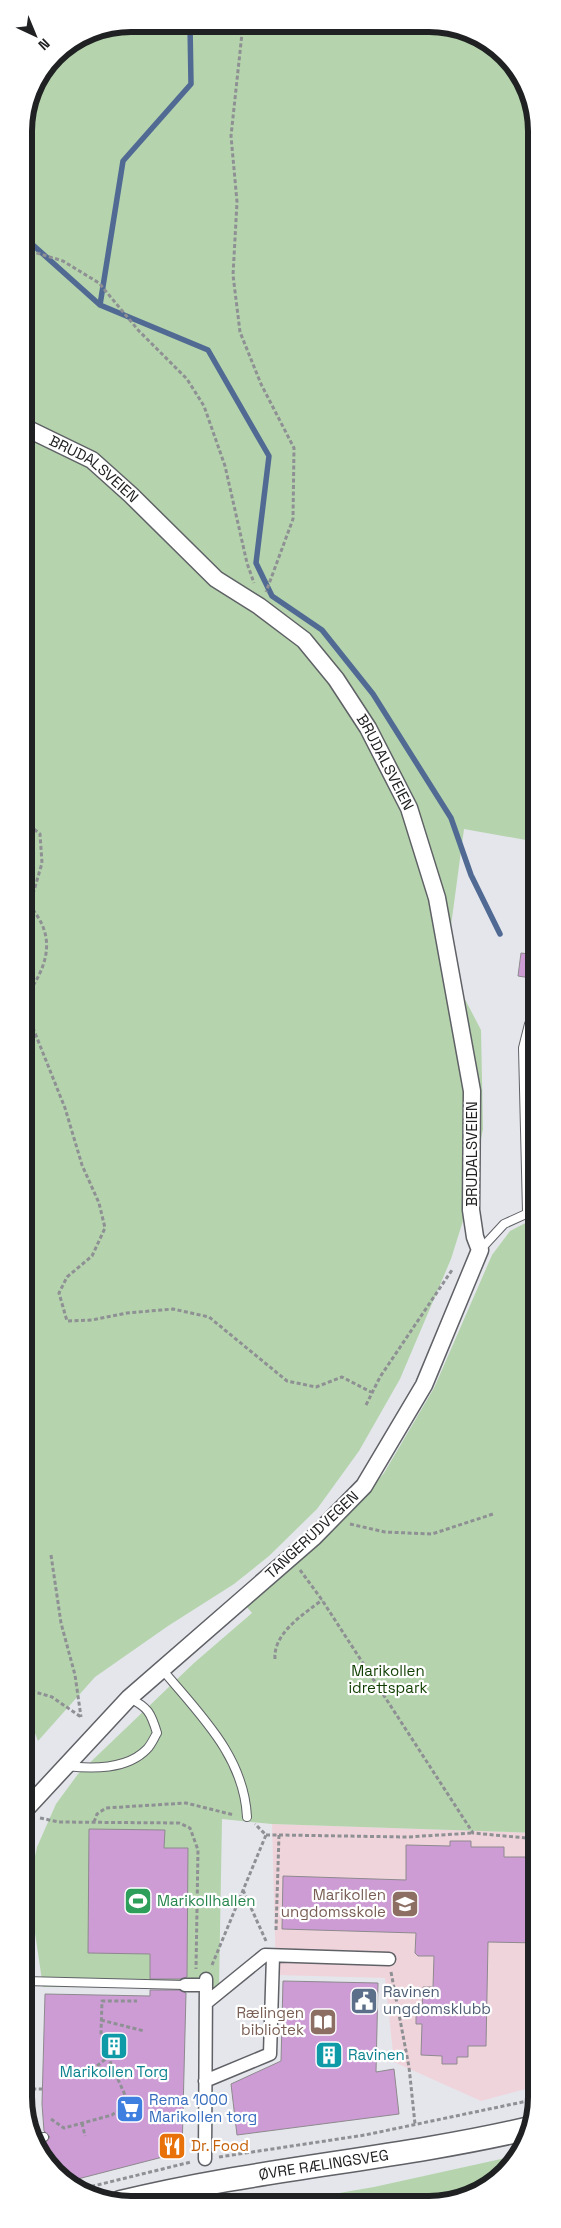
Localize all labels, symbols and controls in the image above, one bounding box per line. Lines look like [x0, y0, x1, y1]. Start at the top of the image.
north arrow [10, 10, 60, 60]
text: N [34, 35, 54, 54]
street label: BRUDALSVEIEN [46, 431, 143, 506]
street label: BRUDALSVEIEN [353, 710, 419, 813]
street label: BRUDALSVEIEN [462, 1101, 481, 1207]
street label: TANGERUDVEGEN [261, 1487, 362, 1583]
park label: Marikollen idrettspark [348, 1661, 428, 1697]
place label: Marikollen ungdomsskole [281, 1885, 386, 1921]
sports icon: Marikollhallen [123, 1886, 153, 1916]
school or university icon: Marikollen ungdomsskole [390, 1889, 420, 1919]
place label: Marikollhallen [157, 1891, 255, 1910]
place label: Ravinen ungdomsklubb [383, 1982, 491, 2018]
public building icon: Ravinen ungdomsklubb [349, 1986, 379, 2016]
place label: Rælingen bibliotek [236, 2003, 304, 2039]
library icon: Rælingen bibliotek [308, 2007, 338, 2037]
building icon: Marikollen Torg [99, 2031, 129, 2061]
building icon: Ravinen [314, 2040, 344, 2070]
place label: Ravinen [348, 2045, 405, 2064]
place label: Marikollen Torg [60, 2062, 168, 2081]
place label: Rema 1000 Marikollen torg [149, 2090, 257, 2126]
supermarket icon: Rema 1000 Marikollen torg [115, 2094, 145, 2124]
restaurant icon: Dr. Food [157, 2131, 187, 2161]
place label: Dr. Food [191, 2136, 249, 2155]
street label: ØVRE RÆLINGSVEG [257, 2145, 390, 2184]

